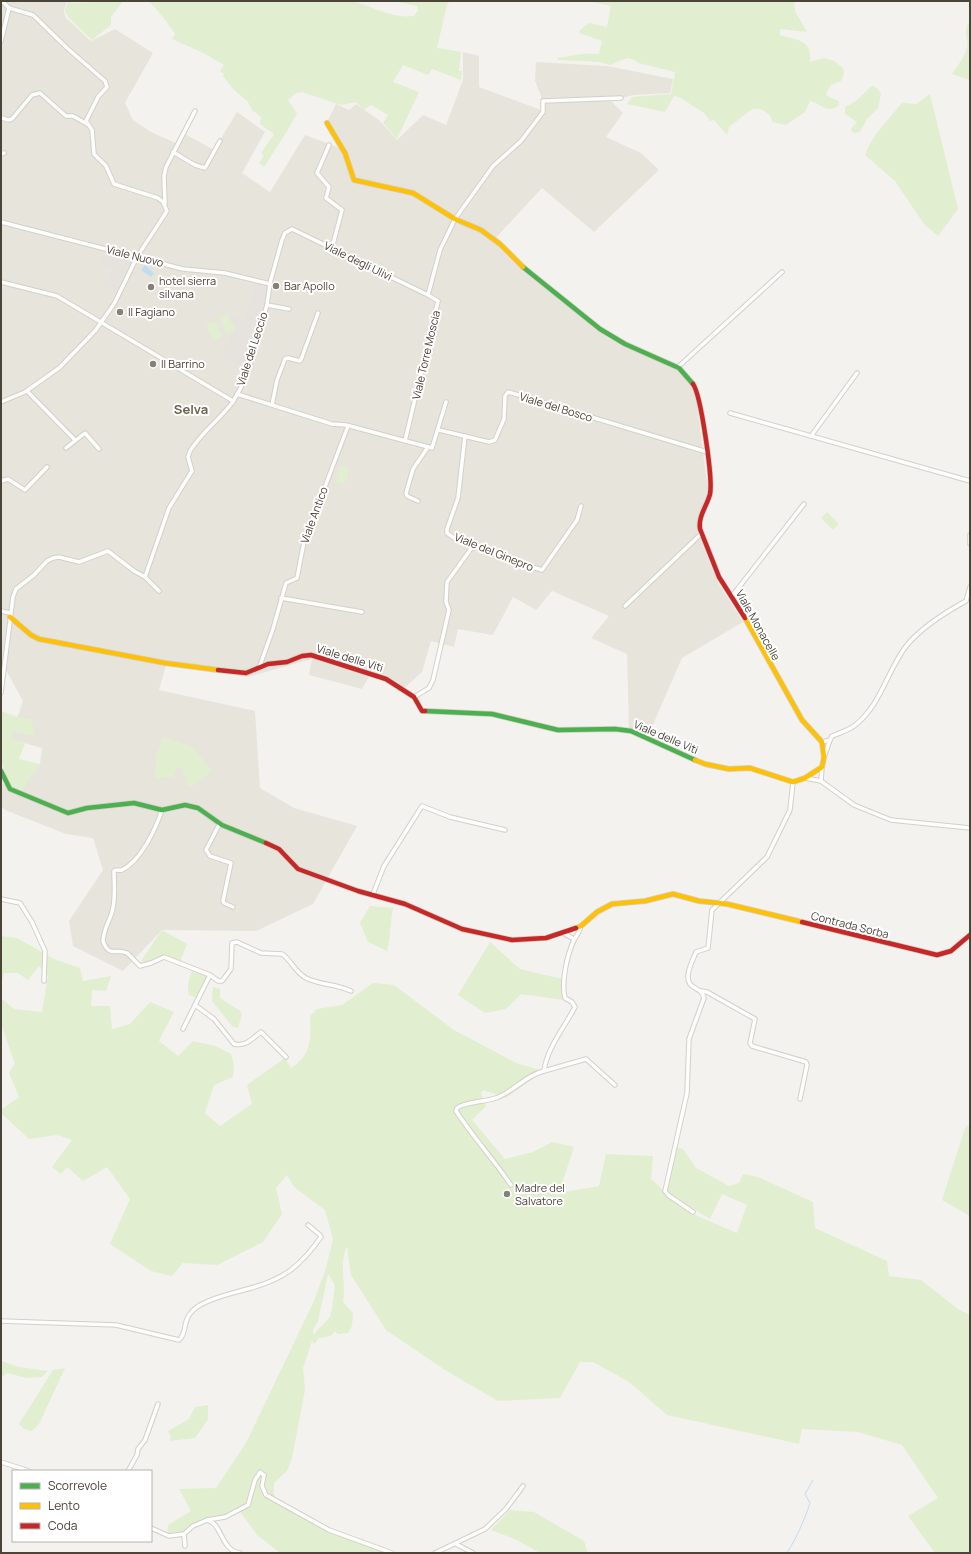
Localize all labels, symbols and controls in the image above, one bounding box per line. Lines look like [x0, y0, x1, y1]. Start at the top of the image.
street label: Viale degli Ulivi [322, 238, 395, 284]
street label: Viale Nuovo [105, 241, 166, 270]
place label: hotel sierra silvana [159, 273, 216, 301]
place label: Bar Apollo [284, 278, 335, 293]
marker: Bar Apollo [271, 281, 281, 291]
marker: hotel sierra silvana [146, 282, 156, 292]
place label: Il Fagiano [128, 304, 175, 319]
marker: Il Fagiano [115, 307, 125, 317]
street label: Viale del Leccio [232, 309, 271, 388]
street label: Viale Torre Moscia [408, 309, 443, 401]
place label: Il Barrino [161, 356, 205, 371]
marker: Il Barrino [148, 359, 158, 369]
street label: Viale del Bosco [518, 388, 595, 425]
district label: Selva [174, 400, 208, 418]
street label: Viale Antico [296, 484, 331, 545]
street label: Viale del Ginepro [452, 529, 536, 574]
street label: Viale Monacelle [733, 587, 784, 663]
street label: Viale delle Viti [315, 640, 385, 675]
street label: Viale delle Viti [632, 716, 701, 757]
street label: Contrada Sorba [810, 908, 891, 941]
place label: Madre del Salvatore [515, 1180, 565, 1208]
marker: Madre del Salvatore [502, 1189, 512, 1199]
legend [12, 1470, 152, 1542]
text: Scorrevole [48, 1477, 107, 1494]
text: Lento [48, 1497, 80, 1514]
text: Coda [48, 1517, 77, 1534]

